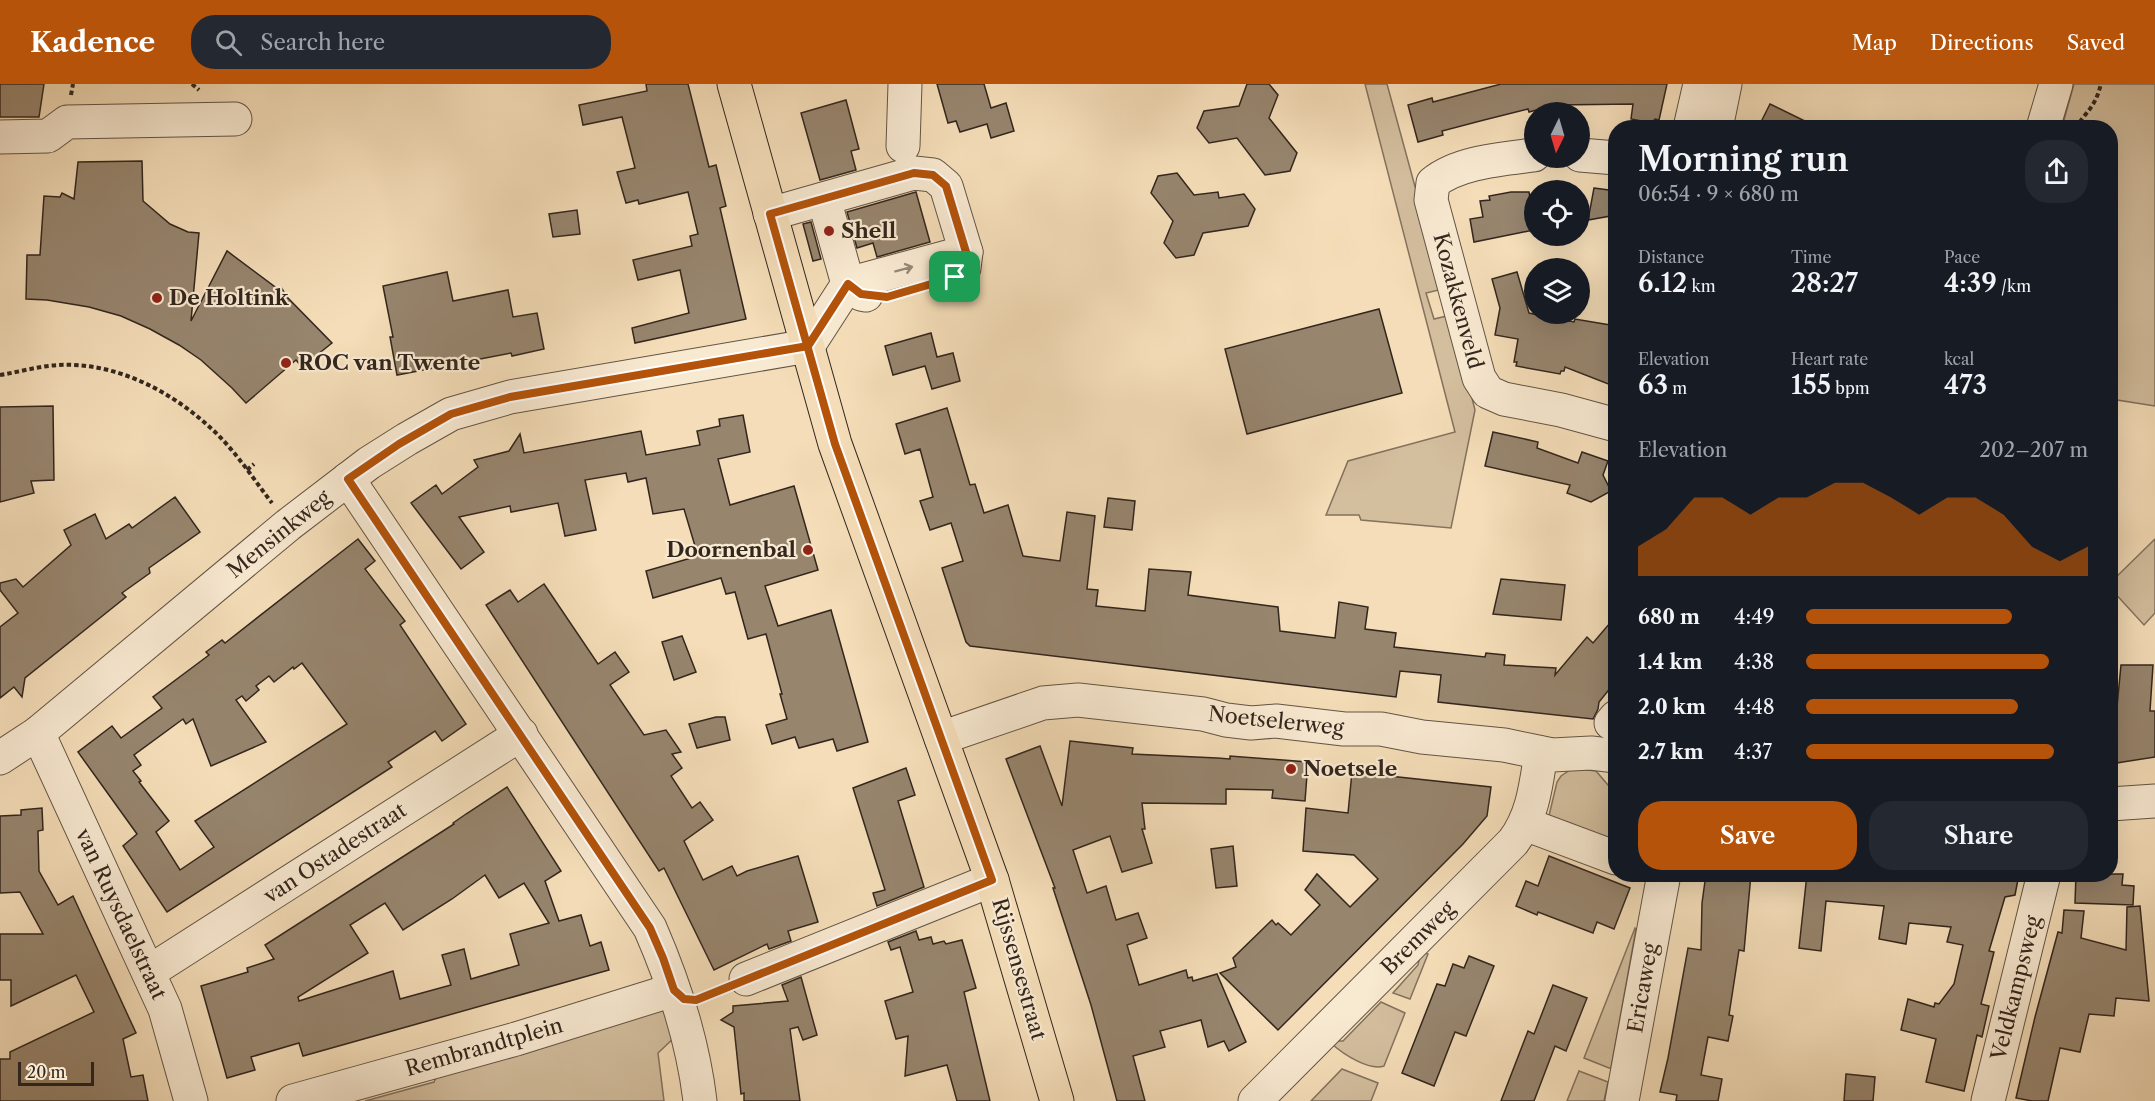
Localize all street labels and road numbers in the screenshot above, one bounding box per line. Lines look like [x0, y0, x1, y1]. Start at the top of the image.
street label: Kozakkenveld [1428, 230, 1489, 372]
street label: Mensinkweg [222, 484, 336, 583]
street label: Noetselerweg [1207, 701, 1346, 740]
street label: van Ostadestraat [258, 797, 411, 909]
street label: van Ruysdaelstraat [70, 823, 172, 1004]
street label: Rijssensestraat [987, 895, 1052, 1043]
street label: Bremweg [1376, 895, 1460, 980]
street label: Veldkampsweg [1985, 912, 2046, 1064]
street label: Ericaweg [1622, 940, 1663, 1035]
street label: Rembrandtplein [402, 1012, 566, 1081]

